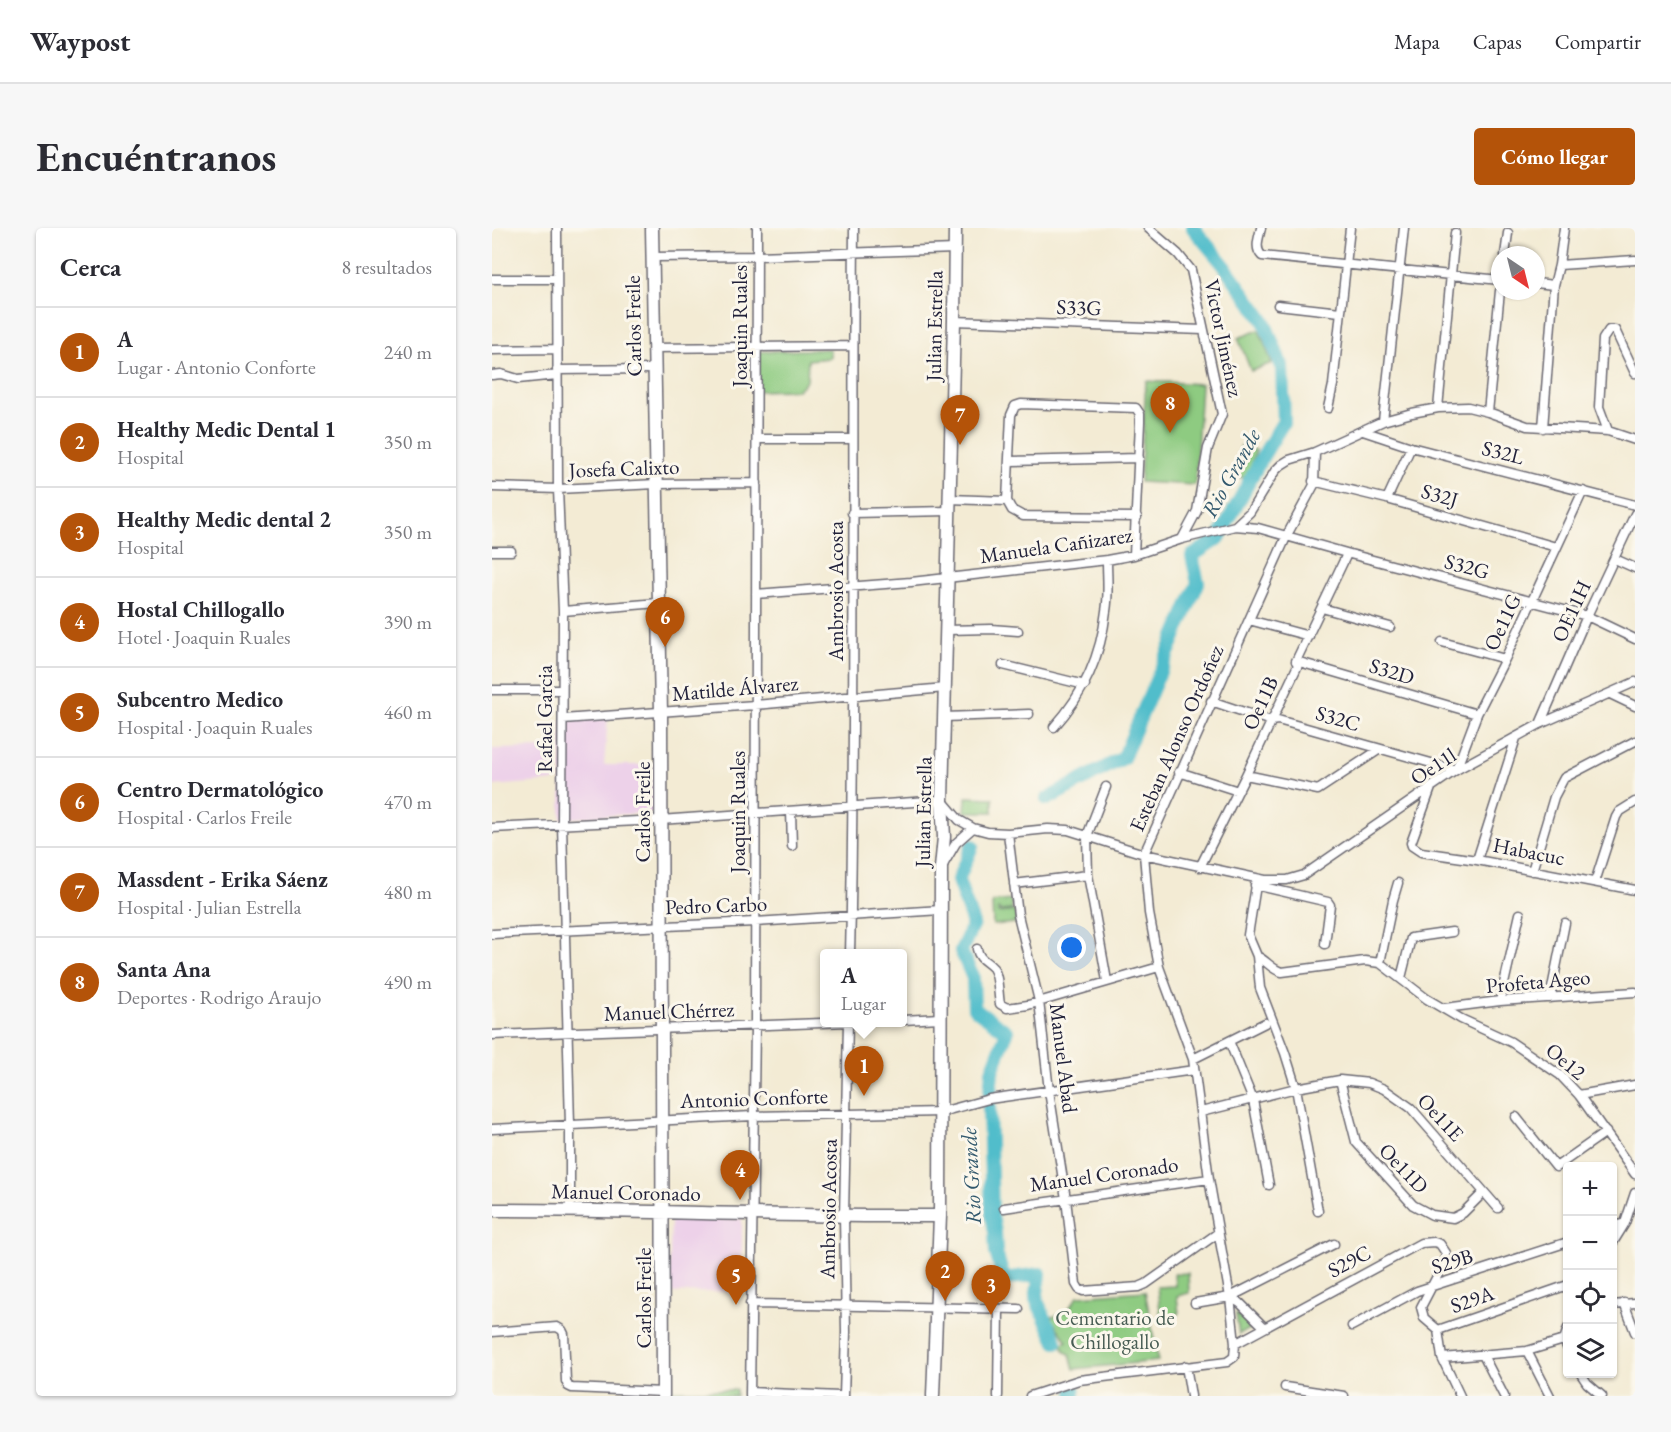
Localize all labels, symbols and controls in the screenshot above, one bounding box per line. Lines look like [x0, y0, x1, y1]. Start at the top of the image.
text: Waypost [30, 23, 131, 59]
text: Mapa [1394, 28, 1440, 55]
text: Capas [1473, 28, 1522, 55]
text: Compartir [1555, 28, 1641, 55]
button: Cómo llegar [1474, 128, 1635, 185]
text: Encuéntranos [36, 129, 276, 184]
north arrow [1491, 246, 1545, 300]
text: Cerca [60, 250, 121, 284]
text: 8 resultados [341, 254, 432, 280]
street label: Joaquin Ruales [726, 265, 753, 389]
street label: Julian Estrella [919, 270, 948, 384]
street label: Carlos Freile [619, 275, 647, 377]
street label: Victor Jiménez [1198, 277, 1250, 399]
street label: S33G [1056, 293, 1102, 321]
text: A [117, 325, 133, 354]
text: 1 [74, 339, 85, 365]
text: 240 m [384, 339, 432, 365]
text: Lugar · Antonio Conforte [117, 354, 316, 380]
pin: 8 [1150, 384, 1190, 433]
pin: 7 [940, 396, 980, 445]
text: Healthy Medic Dental 1 [117, 415, 336, 444]
water label: Rio Grande [1195, 423, 1268, 523]
text: 2 [74, 429, 85, 455]
text: 350 m [384, 429, 432, 455]
street label: S32L [1479, 434, 1527, 470]
text: Hospital [117, 444, 184, 470]
street label: Josefa Calixto [566, 453, 680, 483]
street label: S32J [1418, 477, 1462, 513]
text: Healthy Medic dental 2 [117, 505, 331, 534]
text: 3 [74, 519, 85, 545]
text: 350 m [384, 519, 432, 545]
street label: Ambrosio Acosta [822, 520, 849, 662]
street label: Manuela Cañizarez [978, 521, 1134, 569]
text: Hospital [117, 534, 184, 560]
street label: S32G [1442, 547, 1492, 585]
street label: OE11H [1545, 576, 1597, 646]
street label: Oe11G [1477, 589, 1527, 655]
text: Hostal Chillogallo [117, 595, 285, 624]
pin: 6 [646, 598, 684, 647]
text: 4 [74, 609, 85, 635]
text: 390 m [384, 609, 432, 635]
text: Hotel · Joaquin Ruales [117, 624, 291, 650]
street label: Esteban Alonso Ordoñez [1123, 641, 1229, 835]
street label: S32D [1366, 651, 1418, 691]
street label: Rafael Garcia [531, 664, 558, 773]
street label: Matilde Álvarez [671, 669, 799, 707]
street label: Oe11B [1236, 672, 1284, 734]
text: Subcentro Medico [117, 685, 283, 714]
text: 5 [74, 699, 85, 725]
text: 460 m [384, 699, 432, 725]
street label: S32C [1313, 699, 1363, 737]
text: Hospital · Joaquin Ruales [117, 714, 312, 740]
street label: Oe11l [1405, 741, 1461, 791]
street label: Joaquin Ruales [724, 751, 751, 875]
street label: Julian Estrella [908, 756, 937, 870]
street label: Carlos Freile [629, 761, 656, 863]
text: Centro Dermatológico [117, 775, 323, 804]
text: 6 [74, 789, 85, 815]
text: 470 m [384, 789, 432, 815]
text: Hospital · Carlos Freile [117, 804, 292, 830]
street label: Habacuc [1491, 831, 1567, 871]
text: Massdent - Erika Sáenz [117, 865, 328, 894]
text: 7 [74, 879, 85, 905]
text: 480 m [384, 879, 432, 905]
street label: Pedro Carbo [664, 890, 768, 920]
text: Hospital · Julian Estrella [117, 894, 302, 920]
your location [1057, 933, 1086, 962]
popup [820, 949, 907, 1027]
text: Santa Ana [117, 955, 211, 984]
text: A [841, 961, 857, 990]
street label: Profeta Ageo [1485, 963, 1591, 999]
text: 8 [74, 969, 85, 995]
text: 490 m [384, 969, 432, 995]
text: Deportes · Rodrigo Araujo [117, 984, 321, 1010]
text: Lugar [841, 990, 886, 1016]
street label: Manuel Chérrez [603, 995, 735, 1027]
street label: Manuel Abad [1044, 1002, 1084, 1115]
street label: Oe12 [1540, 1036, 1592, 1086]
pin: 1 [844, 1046, 884, 1096]
street label: Antonio Conforte [678, 1082, 829, 1114]
street label: Oe11E [1412, 1087, 1470, 1147]
water label: Rio Grande [954, 1126, 988, 1225]
street label: Oe11D [1373, 1137, 1435, 1199]
street label: Ambrosio Acosta [813, 1138, 843, 1280]
pin: 4 [720, 1150, 760, 1200]
street label: Manuel Coronado [1028, 1150, 1180, 1198]
map controls [1563, 1162, 1617, 1378]
button: + [1563, 1162, 1617, 1216]
street label: Manuel Coronado [551, 1177, 701, 1207]
button: − [1563, 1216, 1617, 1270]
street label: S29C [1323, 1239, 1375, 1283]
street label: S29B [1428, 1242, 1476, 1280]
street label: Carlos Freile [630, 1247, 657, 1349]
pin: 2 [926, 1252, 964, 1301]
pin: 5 [716, 1256, 756, 1305]
pin: 3 [972, 1266, 1010, 1315]
button: locate [1563, 1270, 1617, 1324]
street label: S29A [1447, 1279, 1498, 1319]
park label: Cementario de Chillogallo [1055, 1304, 1175, 1355]
button: layers [1563, 1324, 1617, 1378]

